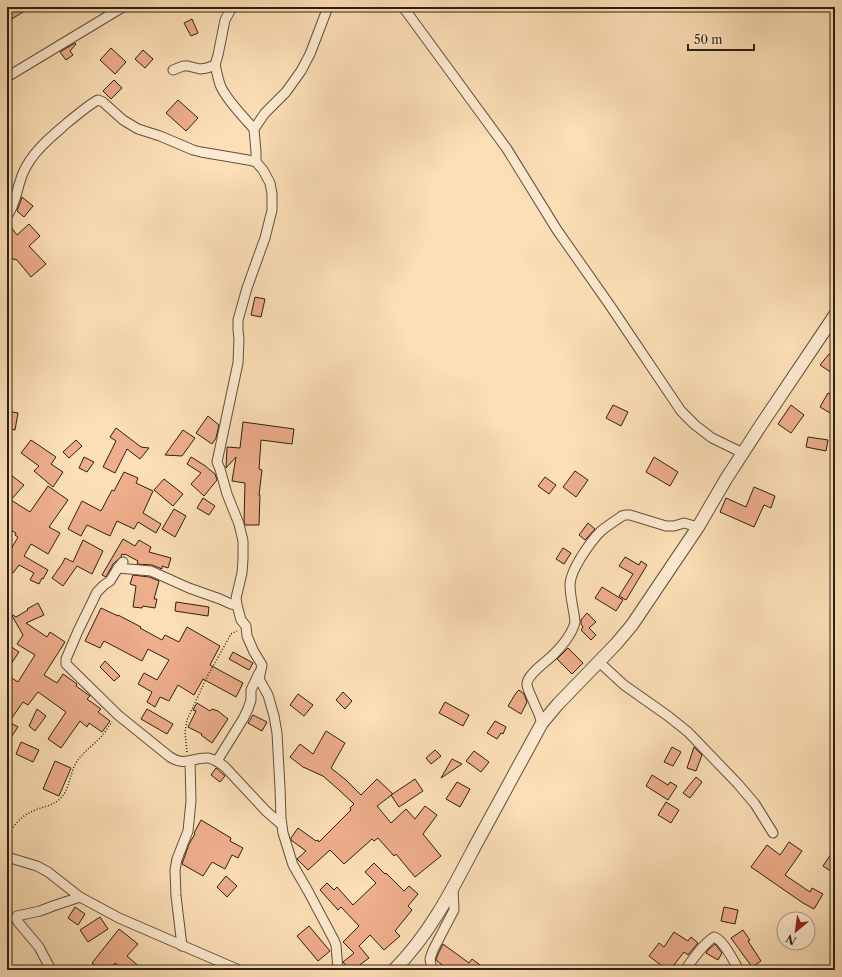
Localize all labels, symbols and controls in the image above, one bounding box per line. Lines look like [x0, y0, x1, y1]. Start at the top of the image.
scale bar [688, 26, 754, 52]
text: 50 m [694, 32, 723, 47]
north arrow [776, 911, 816, 951]
text: N [783, 931, 799, 948]

